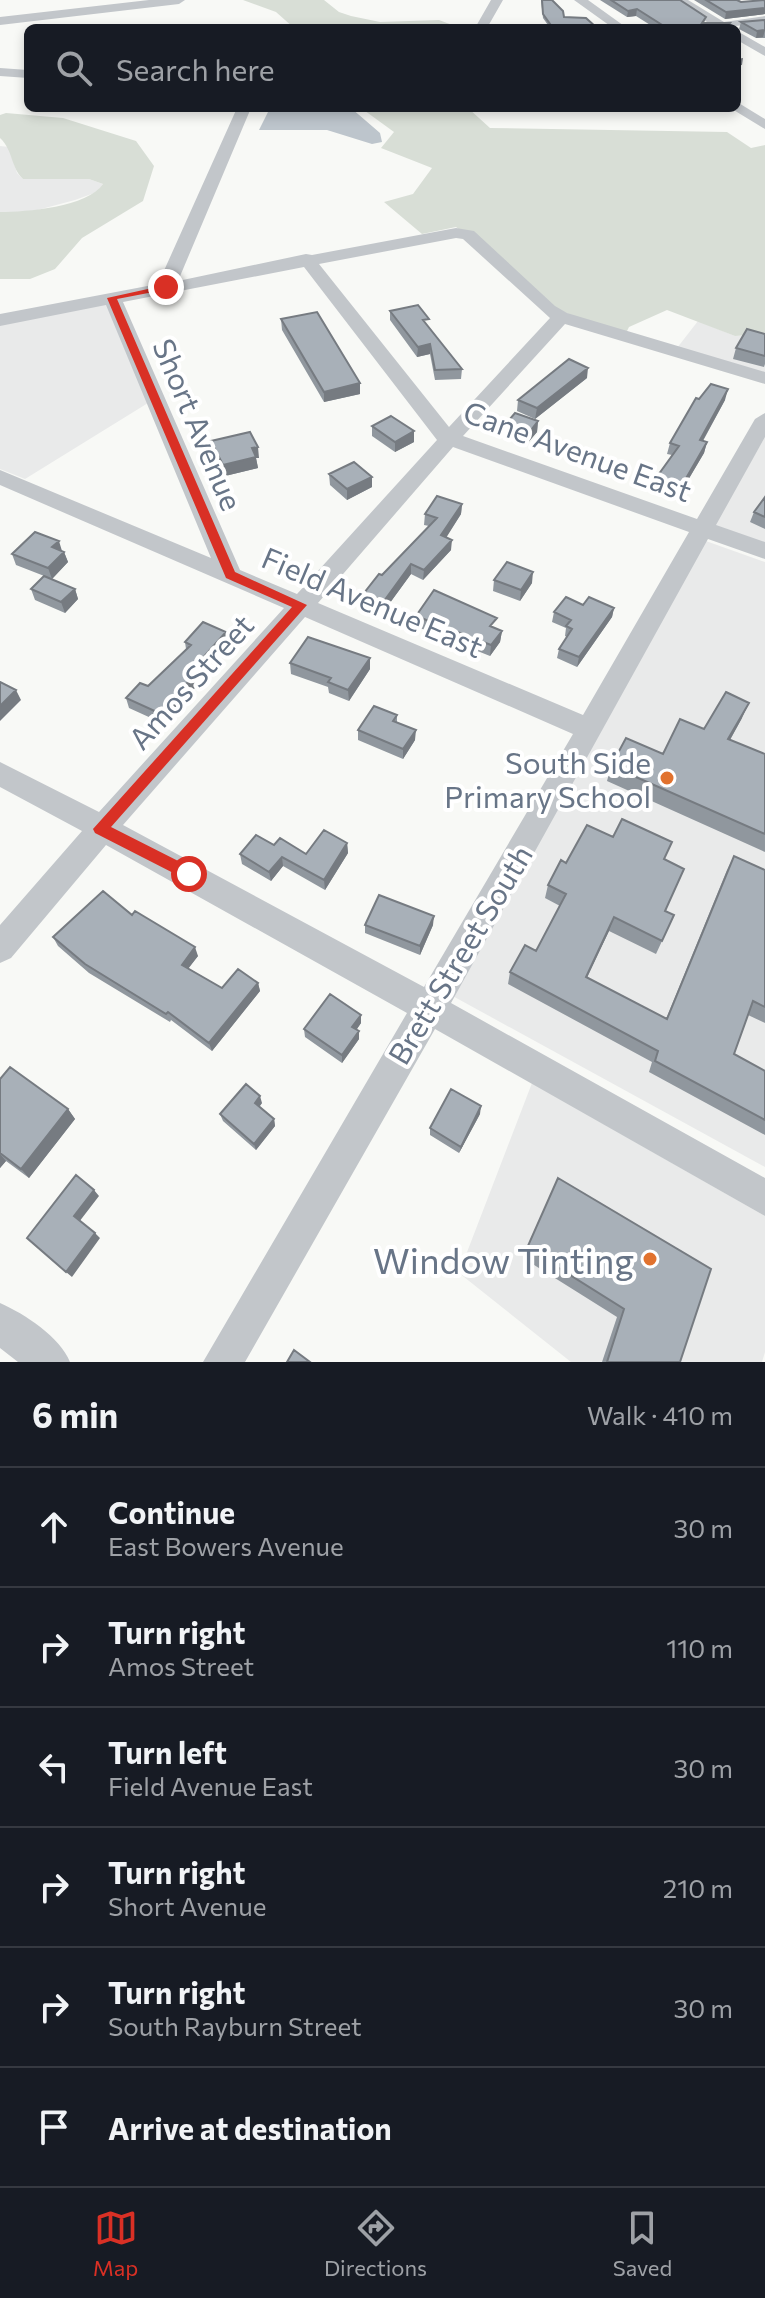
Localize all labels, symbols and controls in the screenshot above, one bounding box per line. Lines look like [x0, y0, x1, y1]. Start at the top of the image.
search box [24, 24, 741, 112]
icon: search [52, 46, 96, 90]
text: Search here [116, 50, 275, 87]
route end [148, 269, 184, 305]
street label: Short Avenue [146, 333, 252, 515]
street label: Cane Avenue East [459, 392, 697, 508]
street label: Field Avenue East [257, 538, 489, 664]
street label: Amos Street [120, 606, 260, 756]
place label: South Side Primary School [444, 743, 651, 814]
marker: South Side Primary School [658, 769, 676, 787]
street label: Brett Street South [379, 838, 539, 1070]
route start [171, 856, 207, 892]
place label: Window Tinting [373, 1237, 634, 1281]
marker: Window Tinting [641, 1250, 659, 1268]
text: 6 min [32, 1393, 118, 1435]
text: Walk · 410 m [587, 1399, 733, 1430]
text: Continue [108, 1493, 235, 1530]
icon: ahead [32, 1505, 76, 1549]
text: 30 m [674, 1512, 733, 1543]
text: East Bowers Avenue [108, 1530, 344, 1561]
text: Turn right [108, 1613, 245, 1650]
icon: right [32, 1625, 76, 1669]
text: 110 m [666, 1632, 733, 1663]
text: Amos Street [108, 1650, 254, 1681]
text: Turn left [108, 1733, 227, 1770]
icon: left [32, 1745, 76, 1789]
text: 30 m [674, 1752, 733, 1783]
text: Field Avenue East [108, 1770, 313, 1801]
text: Turn right [108, 1853, 245, 1890]
icon: right [32, 1865, 76, 1909]
text: 210 m [663, 1872, 733, 1903]
text: Short Avenue [108, 1890, 266, 1921]
text: Turn right [108, 1973, 245, 2010]
icon: right [32, 1985, 76, 2029]
text: 30 m [674, 1992, 733, 2023]
text: South Rayburn Street [108, 2010, 362, 2041]
icon: arrive [32, 2105, 76, 2149]
text: Arrive at destination [108, 2109, 392, 2146]
tab: Map [93, 2206, 138, 2281]
tab: Directions [324, 2206, 427, 2281]
tab: Saved [613, 2206, 672, 2281]

